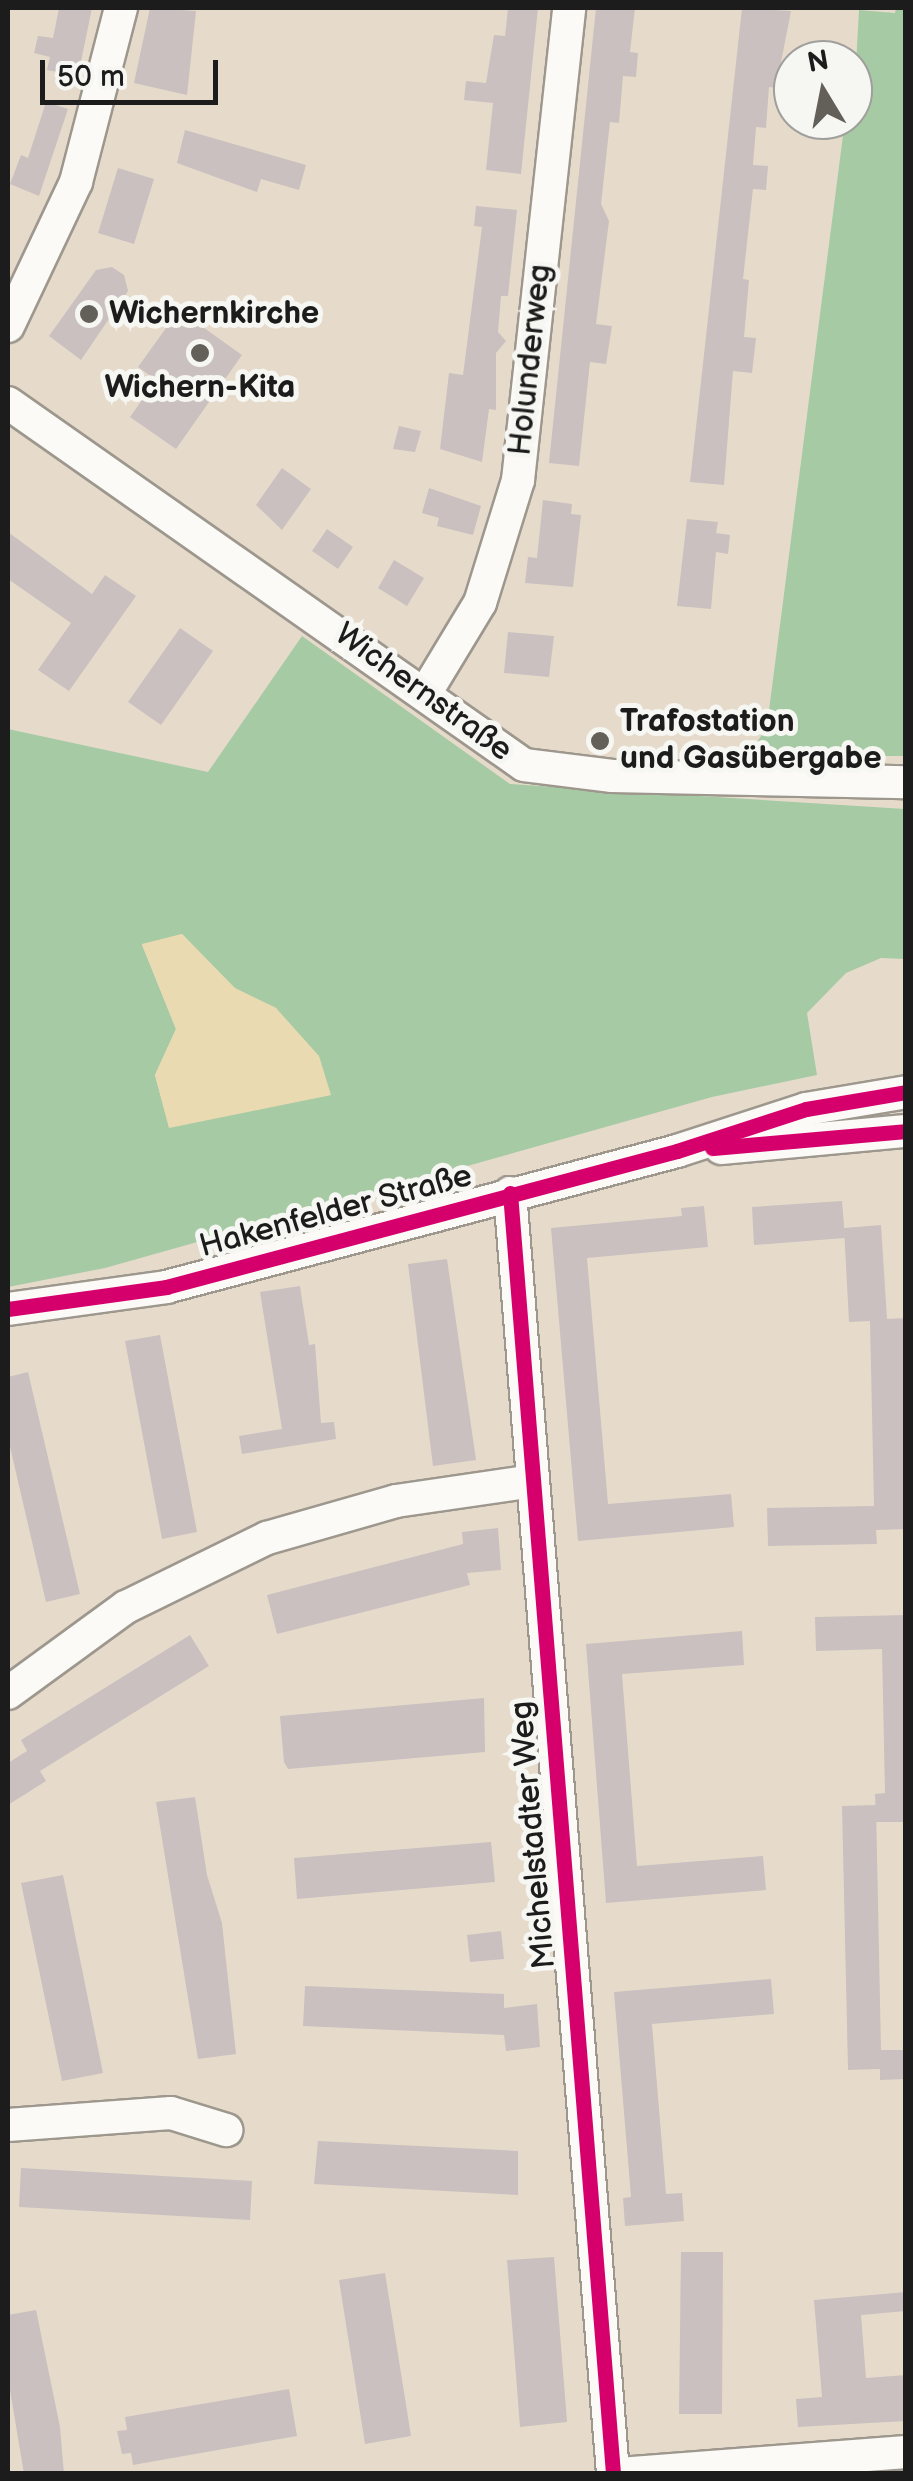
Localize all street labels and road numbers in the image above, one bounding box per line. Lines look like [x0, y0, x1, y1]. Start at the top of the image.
street label: Holunderweg [502, 262, 560, 458]
street label: Wichernstraße [327, 616, 519, 770]
street label: Hakenfelder Straße [195, 1157, 477, 1267]
street label: Michelstadter Weg [503, 1699, 565, 1971]

